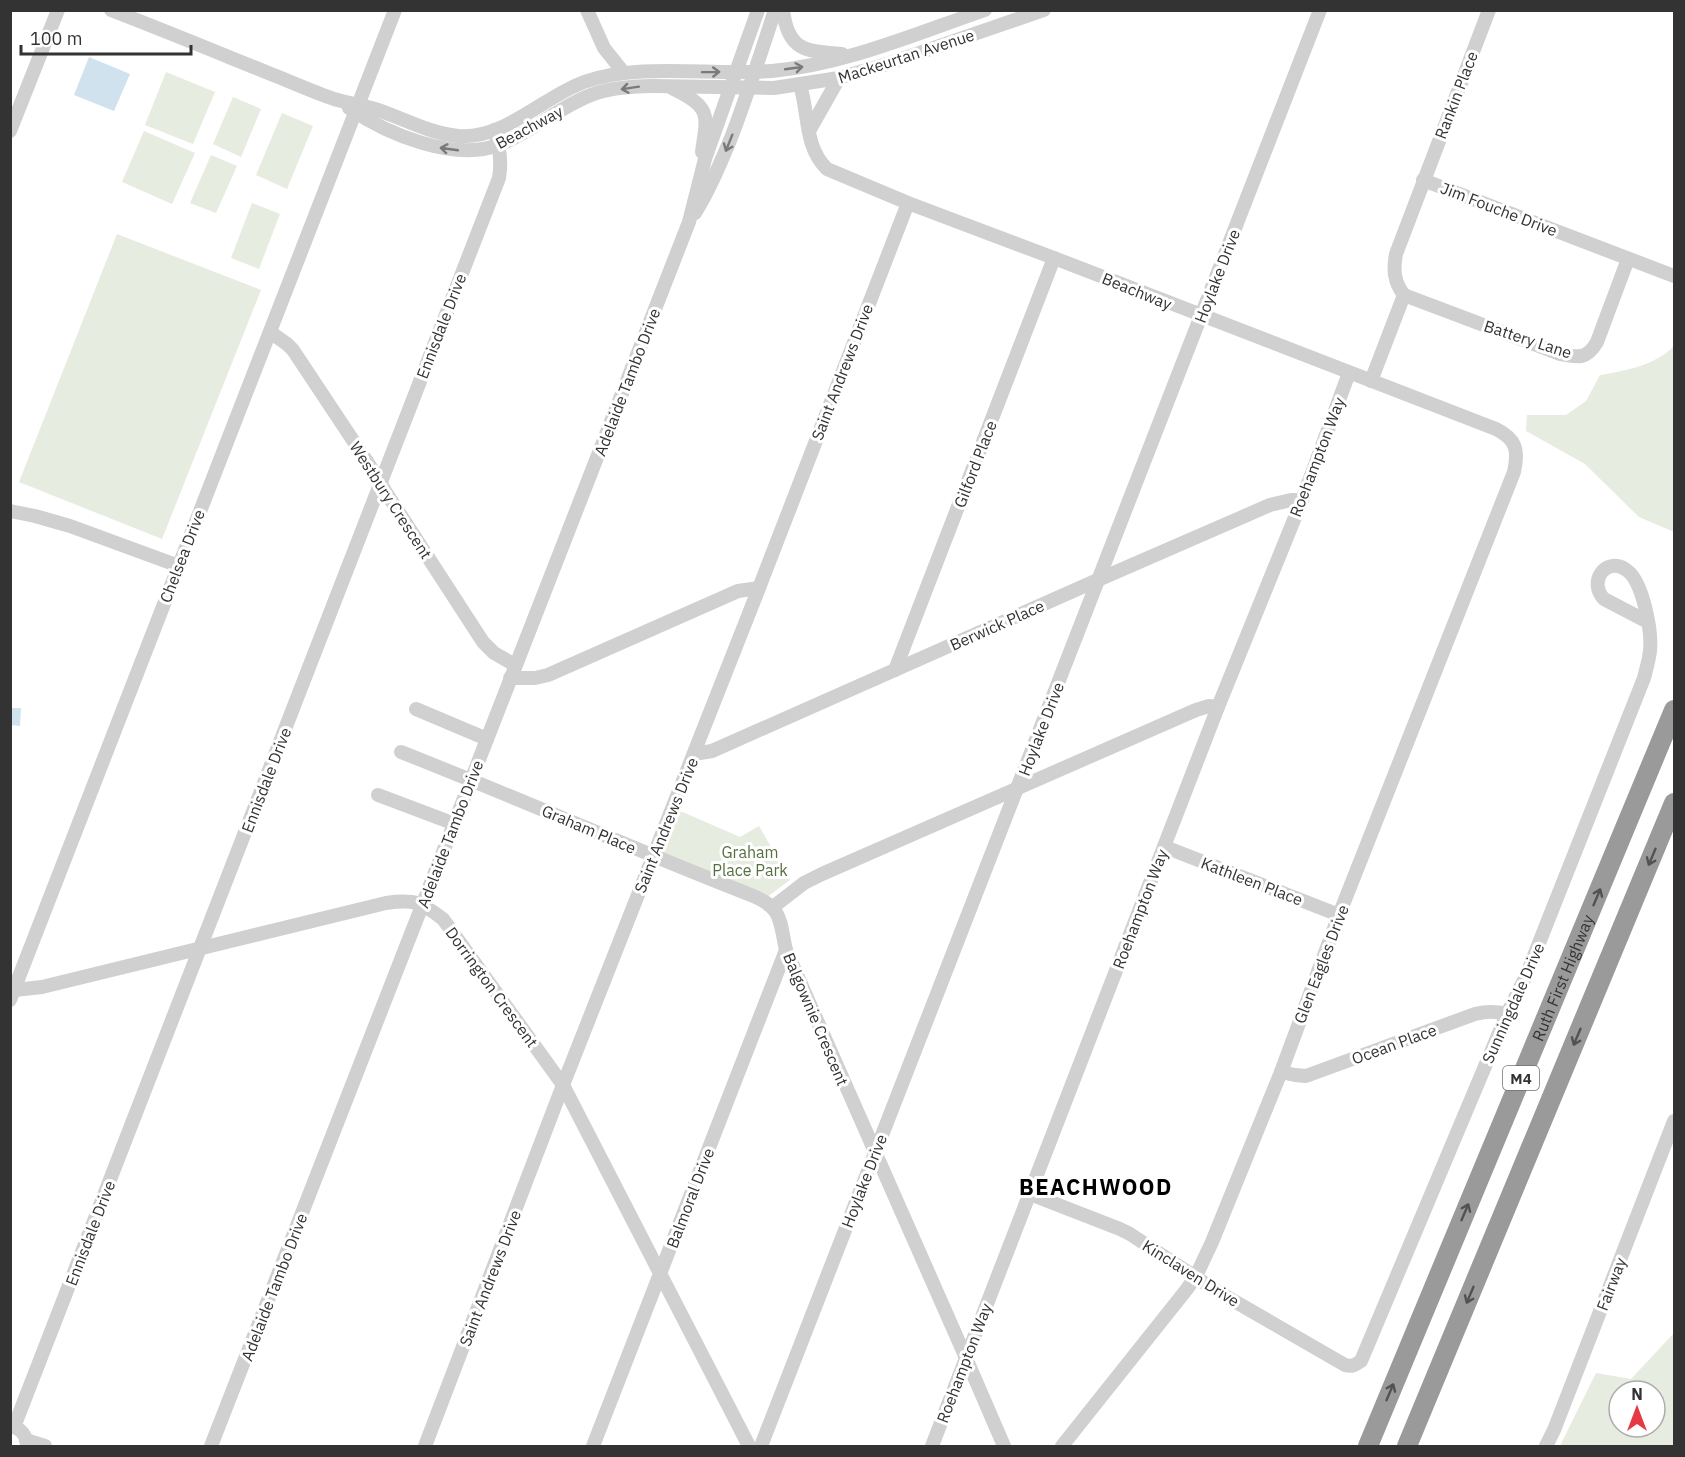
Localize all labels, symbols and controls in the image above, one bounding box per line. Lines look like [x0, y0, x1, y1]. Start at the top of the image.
scale bar [21, 18, 190, 56]
street label: Mackeurtan Avenue [835, 24, 977, 87]
text: 100 m [30, 27, 82, 50]
street label: Rankin Place [1430, 48, 1482, 142]
one-way arrow [783, 62, 803, 73]
one-way arrow [701, 66, 721, 77]
one-way arrow [620, 82, 640, 93]
street label: Beachway [492, 101, 566, 153]
one-way arrow [723, 133, 734, 151]
one-way arrow [440, 144, 459, 155]
street label: Jim Fouche Drive [1438, 178, 1560, 241]
street label: Hoylake Drive [1190, 226, 1244, 326]
street label: Beachway [1099, 268, 1175, 314]
street label: Ennisdale Drive [412, 270, 470, 381]
street label: Saint Andrews Drive [807, 301, 877, 443]
street label: Adelaide Tambo Drive [590, 305, 664, 459]
street label: Battery Lane [1482, 315, 1575, 363]
street label: Roehampton Way [1285, 394, 1349, 520]
street label: Gilford Place [949, 417, 1001, 510]
street label: Westbury Crescent [346, 438, 436, 562]
street label: Chelsea Drive [155, 506, 209, 605]
street label: Berwick Place [947, 595, 1047, 655]
street label: Hoylake Drive [1014, 679, 1068, 779]
street label: Ennisdale Drive [237, 724, 295, 835]
street label: Saint Andrews Drive [630, 754, 702, 896]
street label: Adelaide Tambo Drive [413, 757, 487, 911]
street label: Graham Place [539, 800, 639, 858]
park label: Graham Place Park [712, 842, 788, 880]
street label: Roehampton Way [1108, 846, 1172, 972]
one-way arrow [1646, 848, 1657, 866]
street label: Kathleen Place [1198, 852, 1306, 910]
one-way arrow [1592, 888, 1603, 906]
street label: Glen Eagles Drive [1289, 902, 1353, 1026]
street label: Ruth First Highway [1527, 912, 1598, 1044]
street label: Dorrington Crescent [442, 923, 542, 1051]
street label: Sunningdale Drive [1477, 939, 1549, 1066]
street label: Balgownie Crescent [779, 950, 853, 1088]
street label: Ocean Place [1349, 1019, 1439, 1069]
one-way arrow [1571, 1028, 1583, 1046]
road number: M4 [1503, 1066, 1539, 1090]
street label: Hoylake Drive [837, 1131, 891, 1231]
street label: Balmoral Drive [662, 1145, 718, 1251]
district label: BEACHWOOD [1019, 1172, 1173, 1201]
street label: Ennisdale Drive [61, 1177, 119, 1288]
one-way arrow [1460, 1204, 1471, 1222]
street label: Saint Andrews Drive [455, 1207, 525, 1349]
street label: Adelaide Tambo Drive [237, 1210, 311, 1364]
street label: Kinclaven Drive [1139, 1235, 1243, 1311]
street label: Fairway [1592, 1255, 1630, 1313]
one-way arrow [1464, 1285, 1475, 1304]
street label: Roehampton Way [932, 1300, 996, 1426]
north arrow [1607, 1379, 1667, 1439]
one-way arrow [1385, 1384, 1396, 1402]
text: N [1631, 1384, 1643, 1404]

